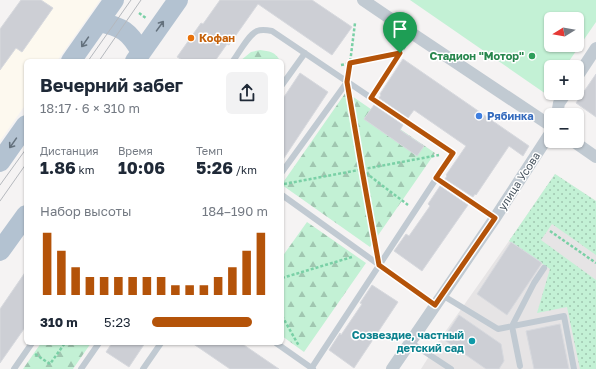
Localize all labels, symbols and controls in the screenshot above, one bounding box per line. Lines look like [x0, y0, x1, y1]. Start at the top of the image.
pin [383, 12, 417, 53]
north arrow [544, 12, 584, 52]
map controls [544, 12, 584, 148]
icon: arrive [389, 18, 411, 40]
one-way arrow [155, 21, 164, 32]
place label: Кофан [199, 31, 235, 44]
marker: Кофан [186, 33, 196, 43]
one-way arrow [81, 36, 89, 47]
place label: Стадион "Мотор" [429, 49, 524, 62]
marker: Стадион "Мотор" [527, 51, 537, 61]
button: + [544, 60, 584, 100]
button: share [226, 72, 268, 114]
text: Вечерний забег [40, 74, 183, 96]
text: 18:17 · 6 × 310 m [40, 100, 140, 116]
button: − [544, 108, 584, 148]
place label: Рябинка [487, 109, 534, 122]
marker: Рябинка [474, 111, 484, 121]
one-way arrow [9, 138, 17, 149]
text: Дистанция [40, 144, 99, 157]
text: Время [118, 144, 153, 157]
text: Темп [196, 144, 223, 157]
street label: улица Усова [495, 149, 542, 212]
text: 1.86 [40, 157, 76, 178]
text: 10:06 [118, 157, 165, 178]
text: 5:26 [196, 157, 233, 178]
text: km [76, 163, 95, 176]
text: /km [233, 163, 257, 176]
text: Набор высоты [40, 203, 131, 219]
text: 184–190 m [202, 203, 268, 219]
text: 310 m [40, 314, 78, 330]
text: 5:23 [104, 314, 131, 330]
place label: Созвездие, частный детский сад [352, 328, 464, 354]
marker: Созвездие, частный детский сад [467, 336, 477, 346]

